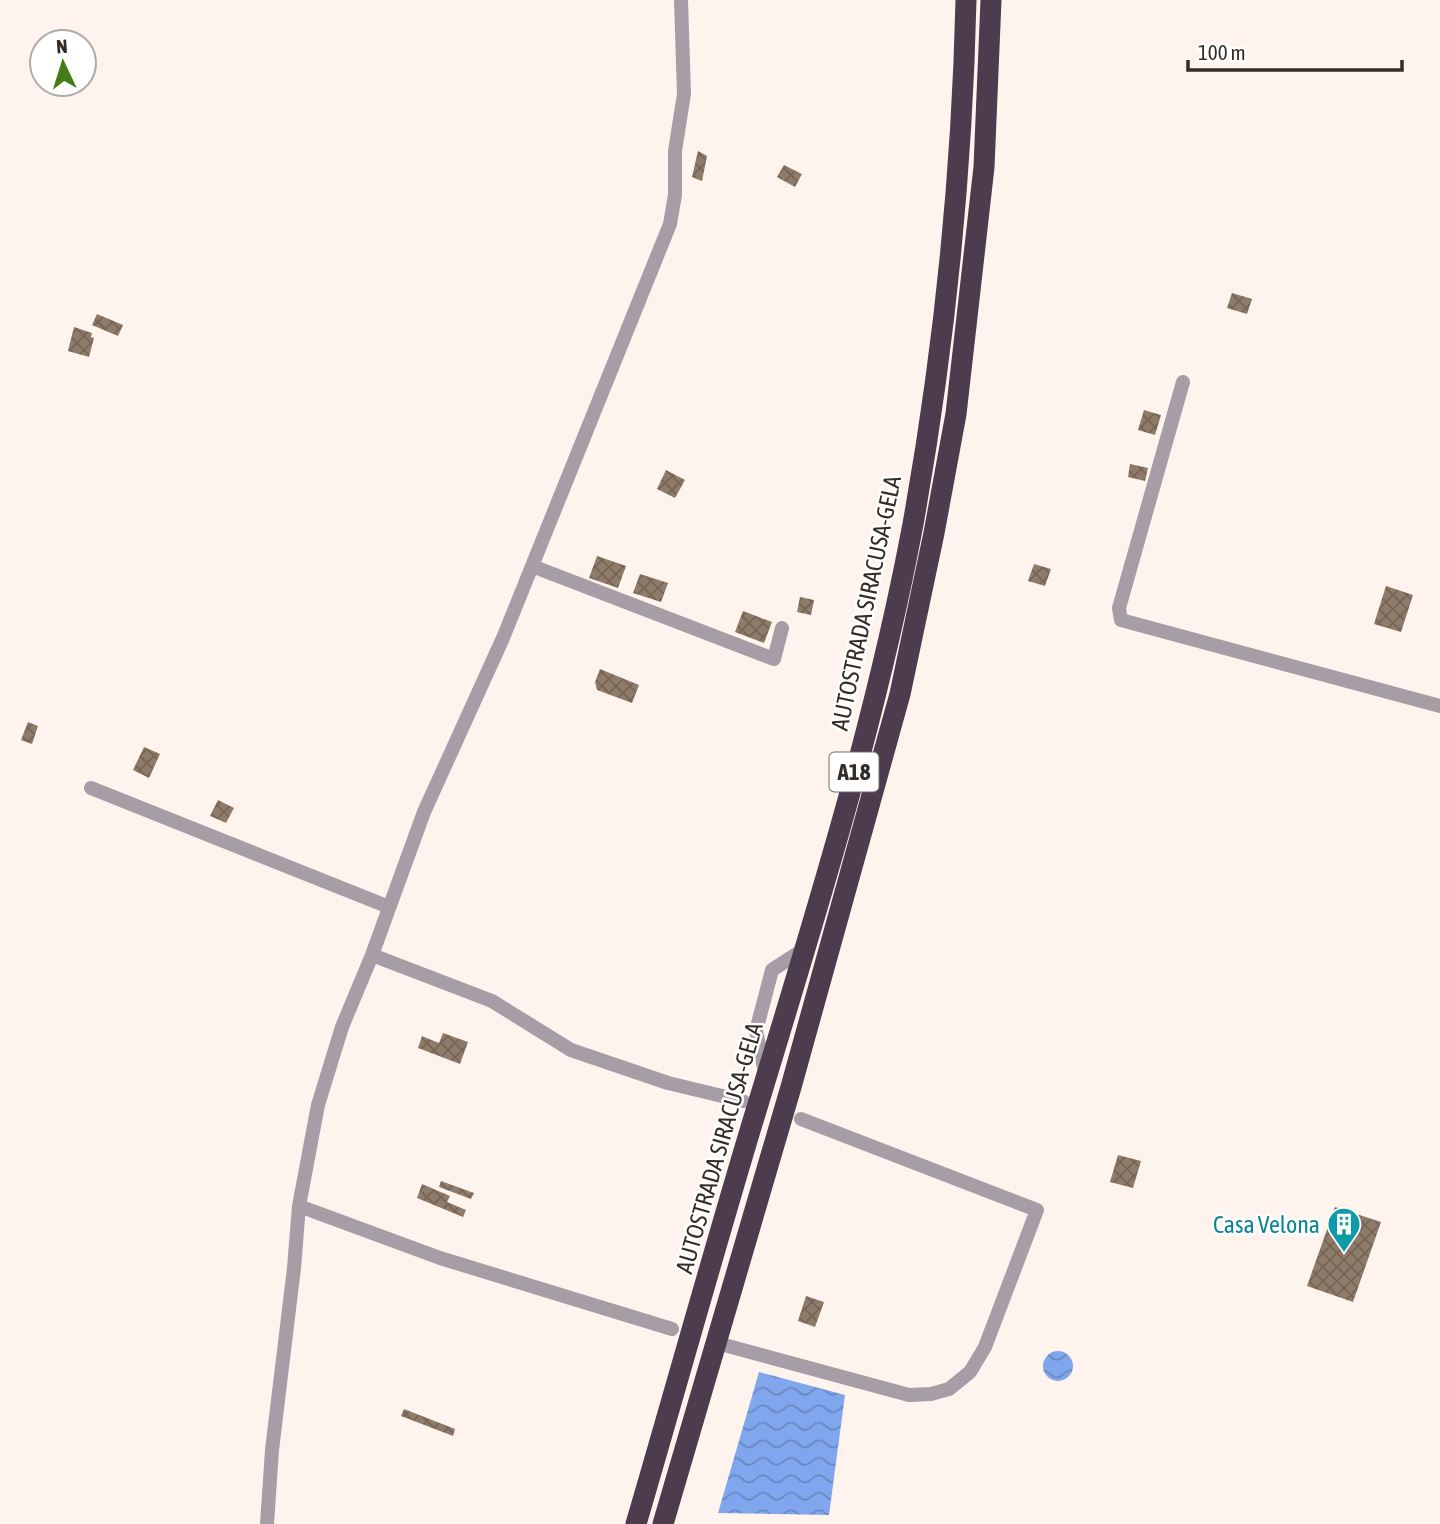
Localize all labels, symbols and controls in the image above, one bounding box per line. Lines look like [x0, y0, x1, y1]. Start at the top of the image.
north arrow [28, 28, 98, 98]
scale bar [1188, 28, 1402, 72]
text: N [55, 35, 68, 57]
text: 100 m [1198, 40, 1246, 64]
street label: AUTOSTRADA SIRACUSA-GELA [826, 473, 906, 733]
road number: A18 [830, 752, 878, 792]
street label: AUTOSTRADA SIRACUSA-GELA [670, 1019, 768, 1276]
building icon: Casa Velona [1325, 1205, 1363, 1254]
place label: Casa Velona [1213, 1211, 1320, 1238]

